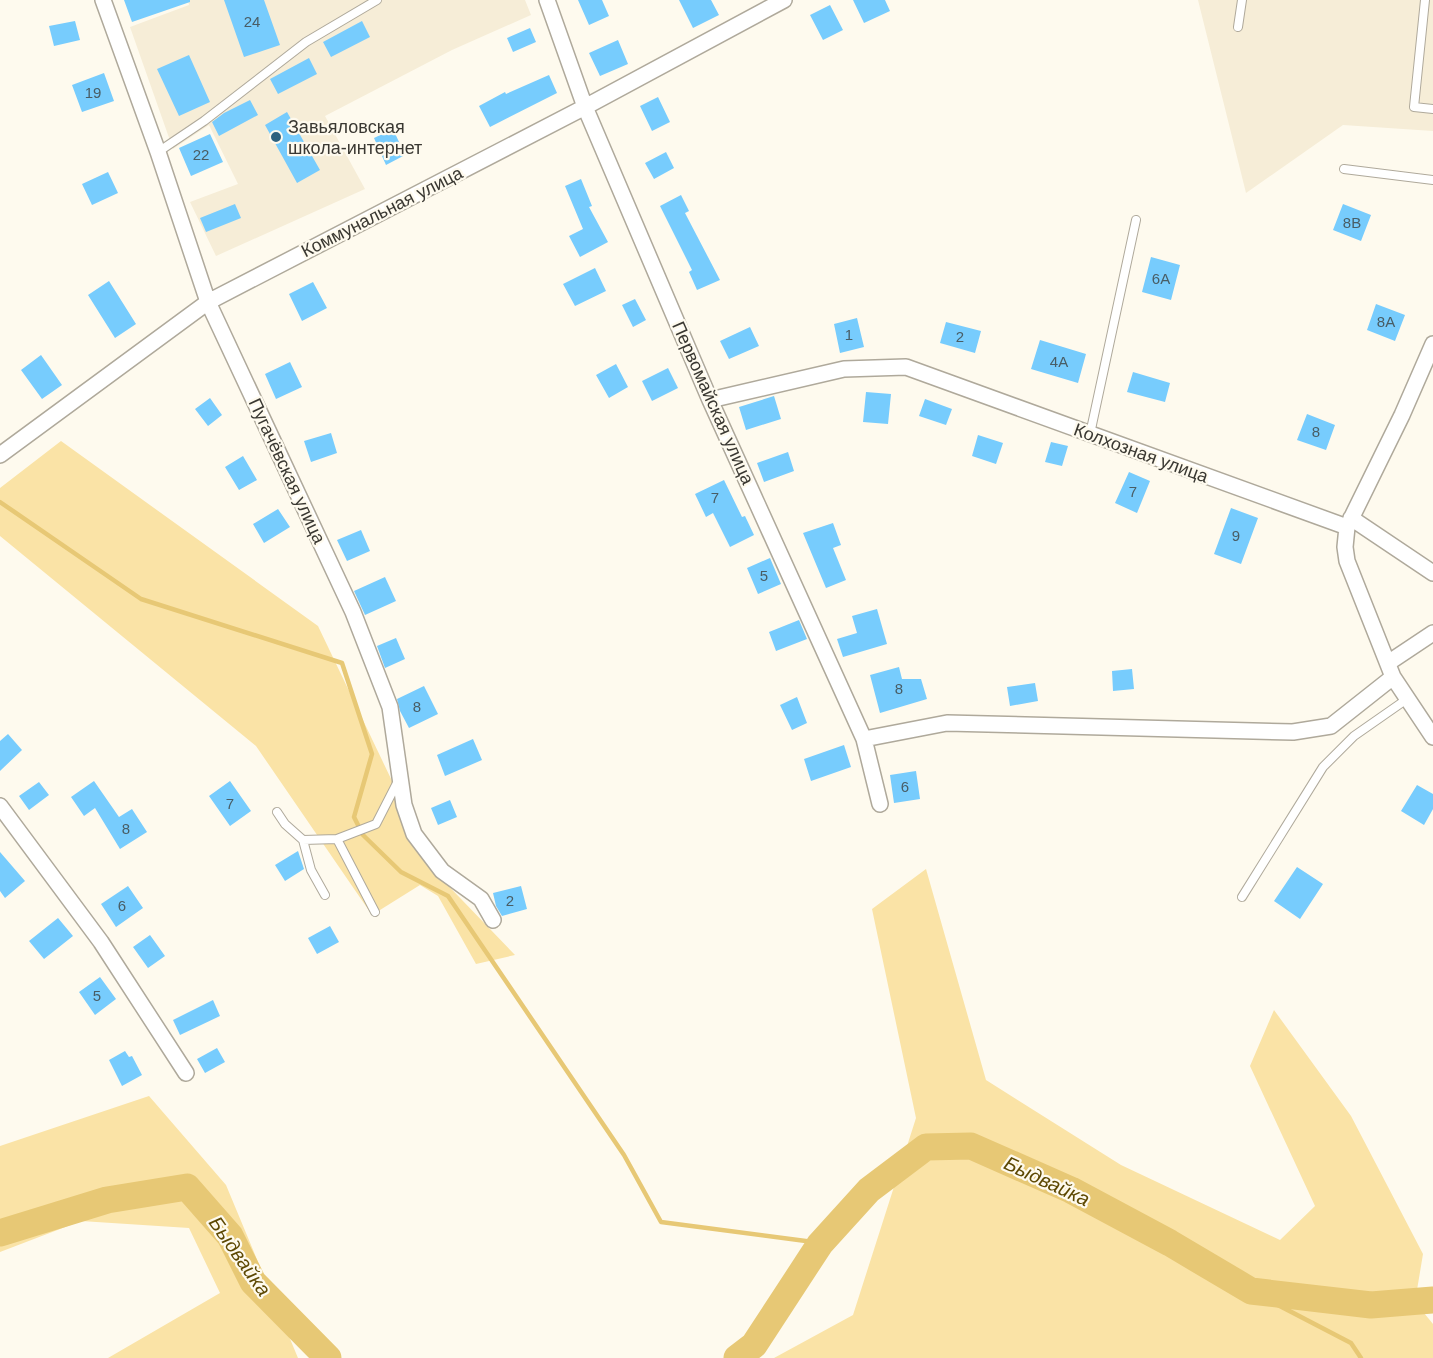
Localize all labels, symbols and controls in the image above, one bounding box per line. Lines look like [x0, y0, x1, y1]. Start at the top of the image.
house number: 24 [244, 13, 260, 30]
house number: 19 [85, 84, 101, 101]
place label: Завьяловская школа-интернет [288, 117, 422, 158]
marker: Завьяловская школа-интернет [269, 130, 283, 144]
house number: 22 [193, 146, 209, 163]
street label: Коммунальная улица [298, 162, 467, 261]
house number: 8В [1343, 214, 1361, 231]
house number: 6А [1152, 270, 1170, 287]
house number: 8А [1377, 313, 1395, 330]
street label: Первомайская улица [668, 318, 758, 488]
house number: 1 [845, 326, 853, 343]
house number: 2 [956, 328, 964, 345]
house number: 4А [1050, 353, 1068, 370]
street label: Пугачёвская улица [245, 395, 330, 548]
street label: Колхозная улица [1071, 419, 1212, 487]
house number: 8 [1312, 423, 1320, 440]
house number: 7 [1129, 483, 1137, 500]
house number: 7 [711, 489, 719, 506]
house number: 9 [1232, 527, 1240, 544]
house number: 5 [760, 567, 768, 584]
house number: 8 [895, 680, 903, 697]
house number: 8 [413, 698, 421, 715]
house number: 6 [901, 778, 909, 795]
house number: 7 [226, 795, 234, 812]
house number: 8 [122, 820, 130, 837]
house number: 2 [506, 892, 514, 909]
house number: 6 [118, 897, 126, 914]
house number: 5 [93, 987, 101, 1004]
water label: Быдвайка [1001, 1152, 1093, 1210]
water label: Быдвайка [205, 1212, 275, 1300]

